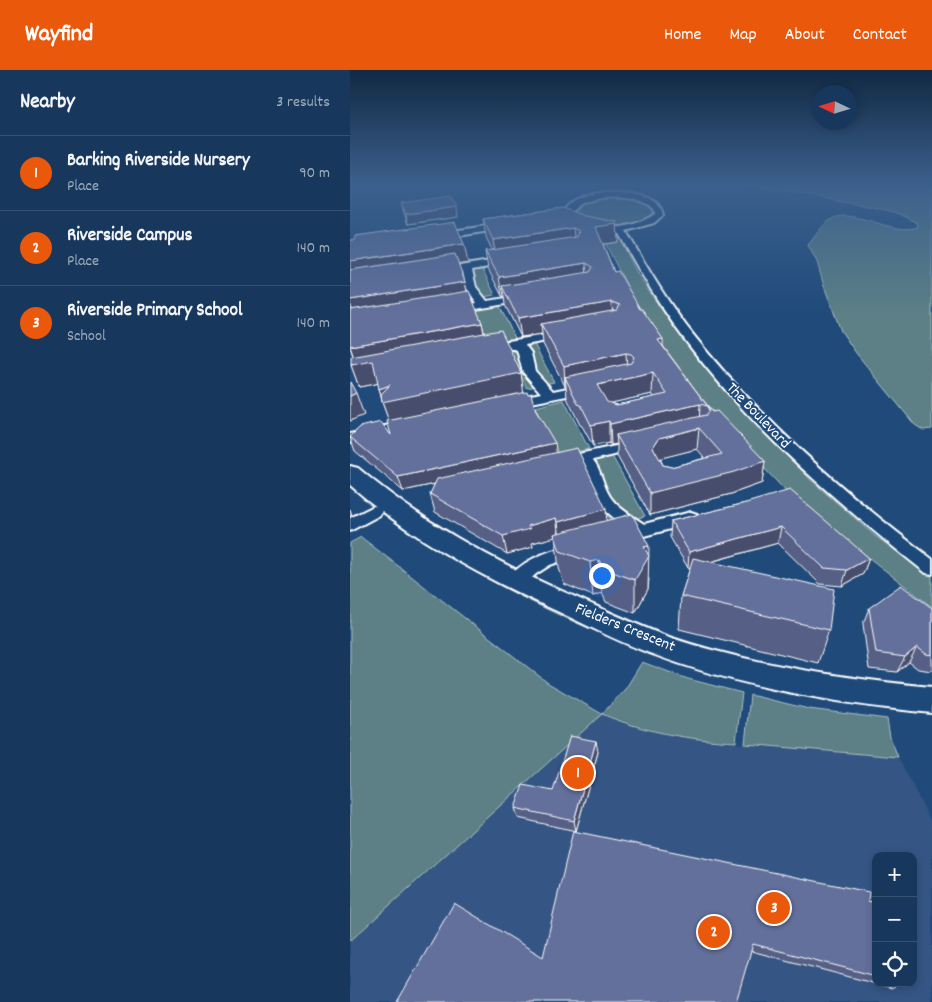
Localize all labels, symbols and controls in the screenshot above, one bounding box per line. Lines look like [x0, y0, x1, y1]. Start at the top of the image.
text: Wayfind [25, 18, 93, 52]
text: Home [664, 23, 701, 48]
text: Map [729, 23, 757, 48]
text: About [785, 23, 825, 48]
text: Contact [853, 23, 907, 48]
north arrow [812, 85, 857, 130]
text: Nearby [20, 88, 75, 118]
text: 3 results [276, 91, 330, 114]
text: Barking Riverside Nursery [67, 148, 250, 175]
text: 1 [34, 162, 38, 185]
text: 90 m [299, 162, 330, 185]
text: Place [67, 175, 99, 198]
text: Riverside Campus [67, 223, 192, 250]
text: 2 [33, 237, 40, 260]
text: 140 m [296, 237, 330, 260]
text: Place [67, 250, 99, 273]
text: Riverside Primary School [67, 298, 243, 325]
text: 3 [32, 312, 40, 335]
text: 140 m [296, 312, 330, 335]
text: School [67, 325, 106, 348]
street label: The Boulevard [720, 378, 796, 454]
your location [589, 563, 615, 589]
street label: Fielders Crescent [571, 597, 679, 659]
pin: 1 [562, 754, 594, 792]
map controls [872, 852, 917, 987]
button: + [872, 852, 917, 897]
pin: 3 [758, 889, 790, 927]
button: − [872, 897, 917, 942]
pin: 2 [698, 913, 730, 951]
button: locate [872, 942, 917, 987]

